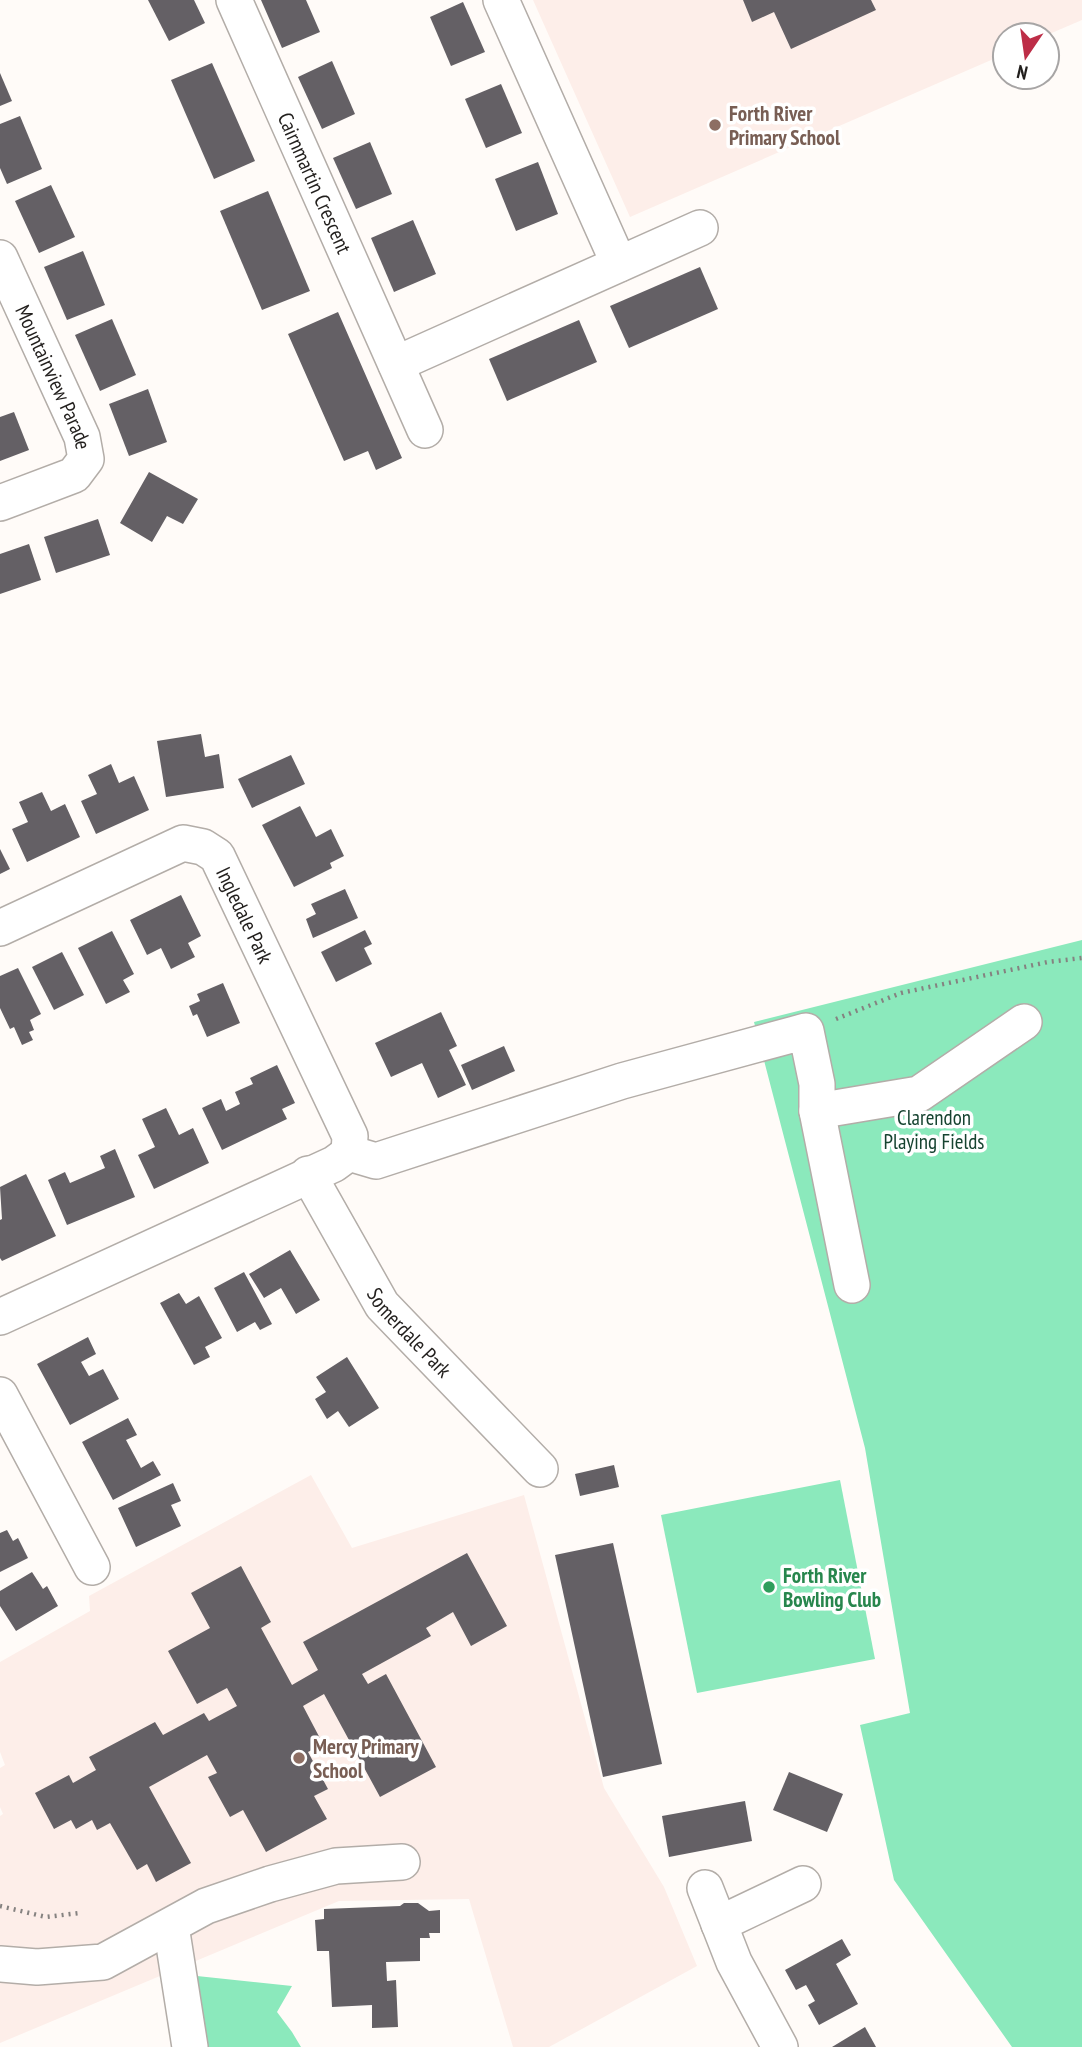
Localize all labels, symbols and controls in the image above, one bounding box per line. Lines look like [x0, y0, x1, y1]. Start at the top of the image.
north arrow [991, 21, 1061, 91]
text: N [1014, 60, 1030, 85]
place label: Forth River Primary School [729, 100, 841, 151]
street label: Cairnmartin Crescent [272, 108, 358, 258]
marker: Forth River Primary School [707, 117, 723, 133]
street label: Mountainview Parade [10, 301, 97, 451]
street label: Ingledale Park [211, 862, 279, 967]
park label: Clarendon Playing Fields [884, 1104, 984, 1155]
street label: Somerdale Park [361, 1283, 458, 1383]
place label: Forth River Bowling Club [783, 1562, 881, 1613]
marker: Forth River Bowling Club [761, 1579, 777, 1595]
place label: Mercy Primary School [313, 1733, 419, 1784]
marker: Mercy Primary School [291, 1750, 307, 1766]

